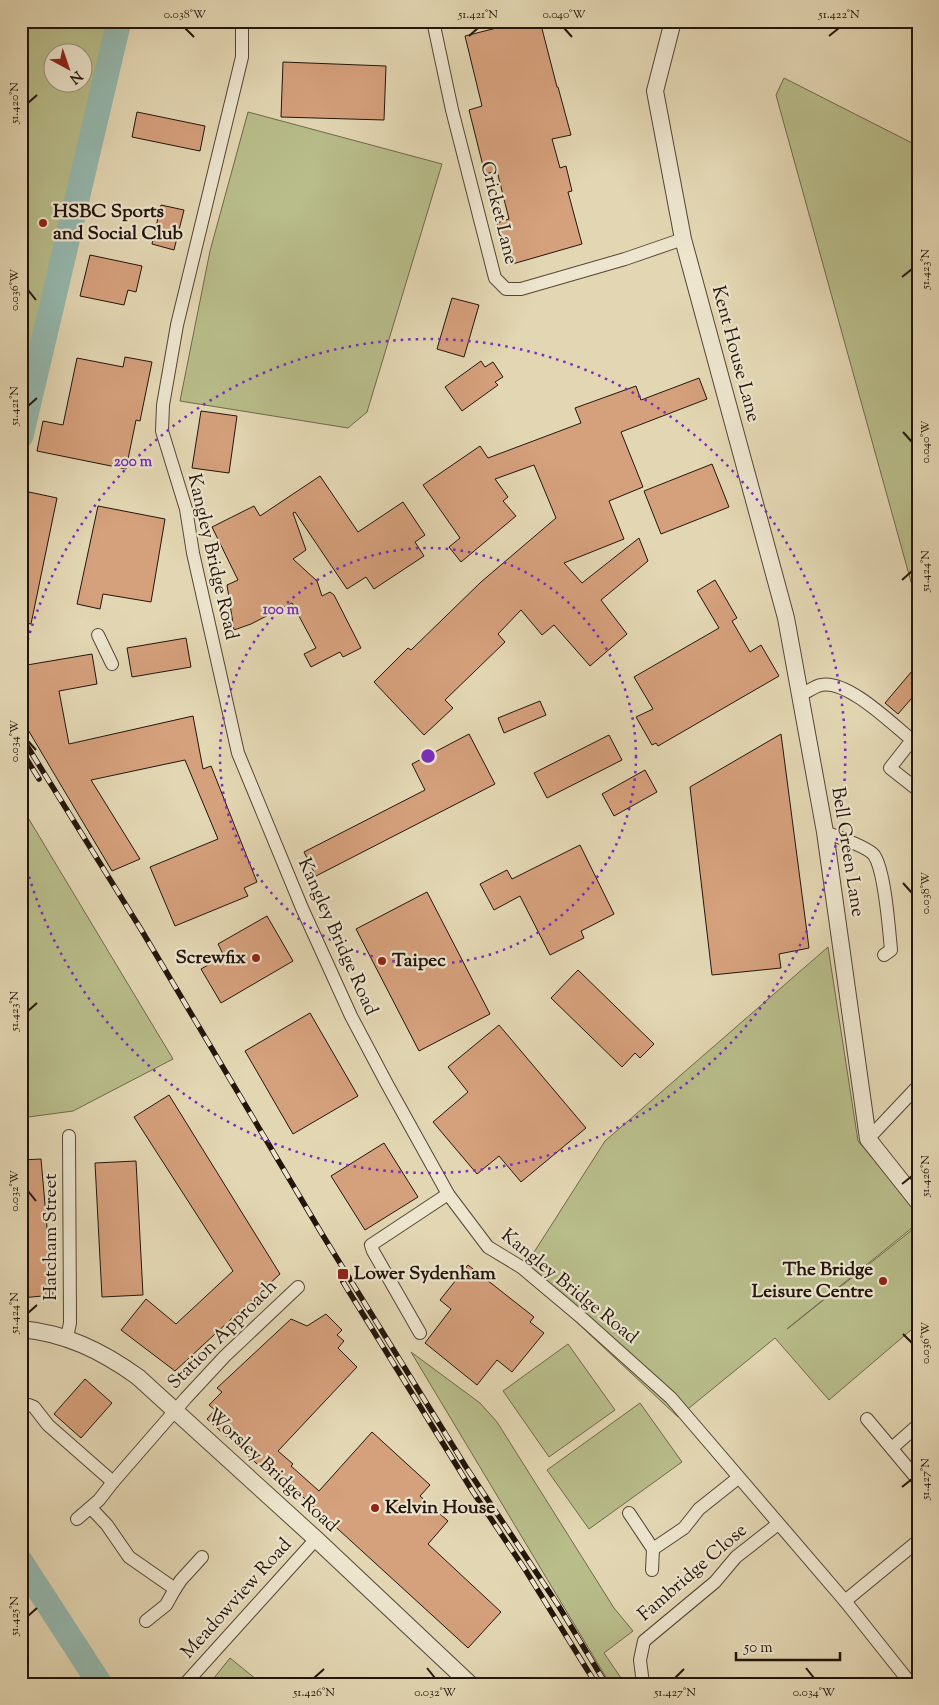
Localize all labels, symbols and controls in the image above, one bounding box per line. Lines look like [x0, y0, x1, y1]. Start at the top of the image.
text: 0.038°W [164, 6, 207, 24]
text: 51.421°N [457, 6, 498, 24]
text: 0.040°W [543, 6, 586, 24]
text: 51.422°N [818, 6, 860, 24]
north arrow [42, 42, 92, 92]
text: N [64, 65, 86, 88]
text: 51.420°N [6, 82, 24, 125]
street label: Cricket Lane [472, 159, 524, 268]
place label: HSBC Sports and Social Club [53, 199, 184, 248]
marker: HSBC Sports and Social Club [37, 217, 49, 229]
text: 51.423°N [917, 248, 935, 290]
text: 0.036°W [6, 268, 24, 311]
street label: Kent House Lane [704, 283, 766, 425]
text: 51.421°N [6, 386, 24, 427]
text: 0.040°W [917, 420, 935, 463]
text: 200 m [114, 452, 153, 473]
street label: Kangley Bridge Road [180, 471, 244, 643]
text: 51.424°N [917, 550, 935, 593]
text: 100 m [263, 600, 300, 621]
text: 0.034°W [6, 719, 24, 762]
centre of rings [419, 747, 437, 765]
street label: Bell Green Lane [823, 785, 871, 919]
street label: Kangley Bridge Road [290, 854, 384, 1020]
text: 0.038°W [917, 871, 935, 914]
place label: Screwfix [175, 945, 247, 972]
place label: Taipec [392, 948, 446, 975]
marker: Screwfix [250, 952, 262, 964]
marker: Taipec [376, 955, 388, 967]
text: 51.423°N [6, 990, 24, 1032]
text: 51.426°N [917, 1155, 935, 1198]
text: 0.032°W [6, 1169, 24, 1212]
street label: Hatcham Street [38, 1173, 65, 1301]
street label: Kangley Bridge Road [495, 1223, 644, 1351]
place label: The Bridge Leisure Centre [752, 1257, 873, 1306]
place label: Lower Sydenham [354, 1261, 496, 1288]
marker: Lower Sydenham [336, 1267, 350, 1281]
street label: Station Approach [162, 1274, 284, 1396]
marker: The Bridge Leisure Centre [877, 1275, 889, 1287]
text: 51.424°N [6, 1292, 24, 1335]
text: 0.036°W [917, 1321, 935, 1364]
street label: Worsley Bridge Road [200, 1403, 344, 1539]
text: 51.427°N [917, 1458, 935, 1501]
place label: Kelvin House [385, 1495, 495, 1522]
marker: Kelvin House [369, 1502, 381, 1514]
street label: Fambridge Close [632, 1518, 754, 1628]
street label: Meadowview Road [175, 1533, 299, 1665]
text: 51.425°N [6, 1596, 24, 1637]
scale bar [736, 1630, 840, 1662]
text: 50 m [743, 1638, 773, 1659]
text: 51.426°N [292, 1684, 335, 1702]
text: 0.032°W [414, 1684, 457, 1702]
text: 51.427°N [653, 1684, 696, 1702]
text: 0.034°W [793, 1684, 836, 1702]

